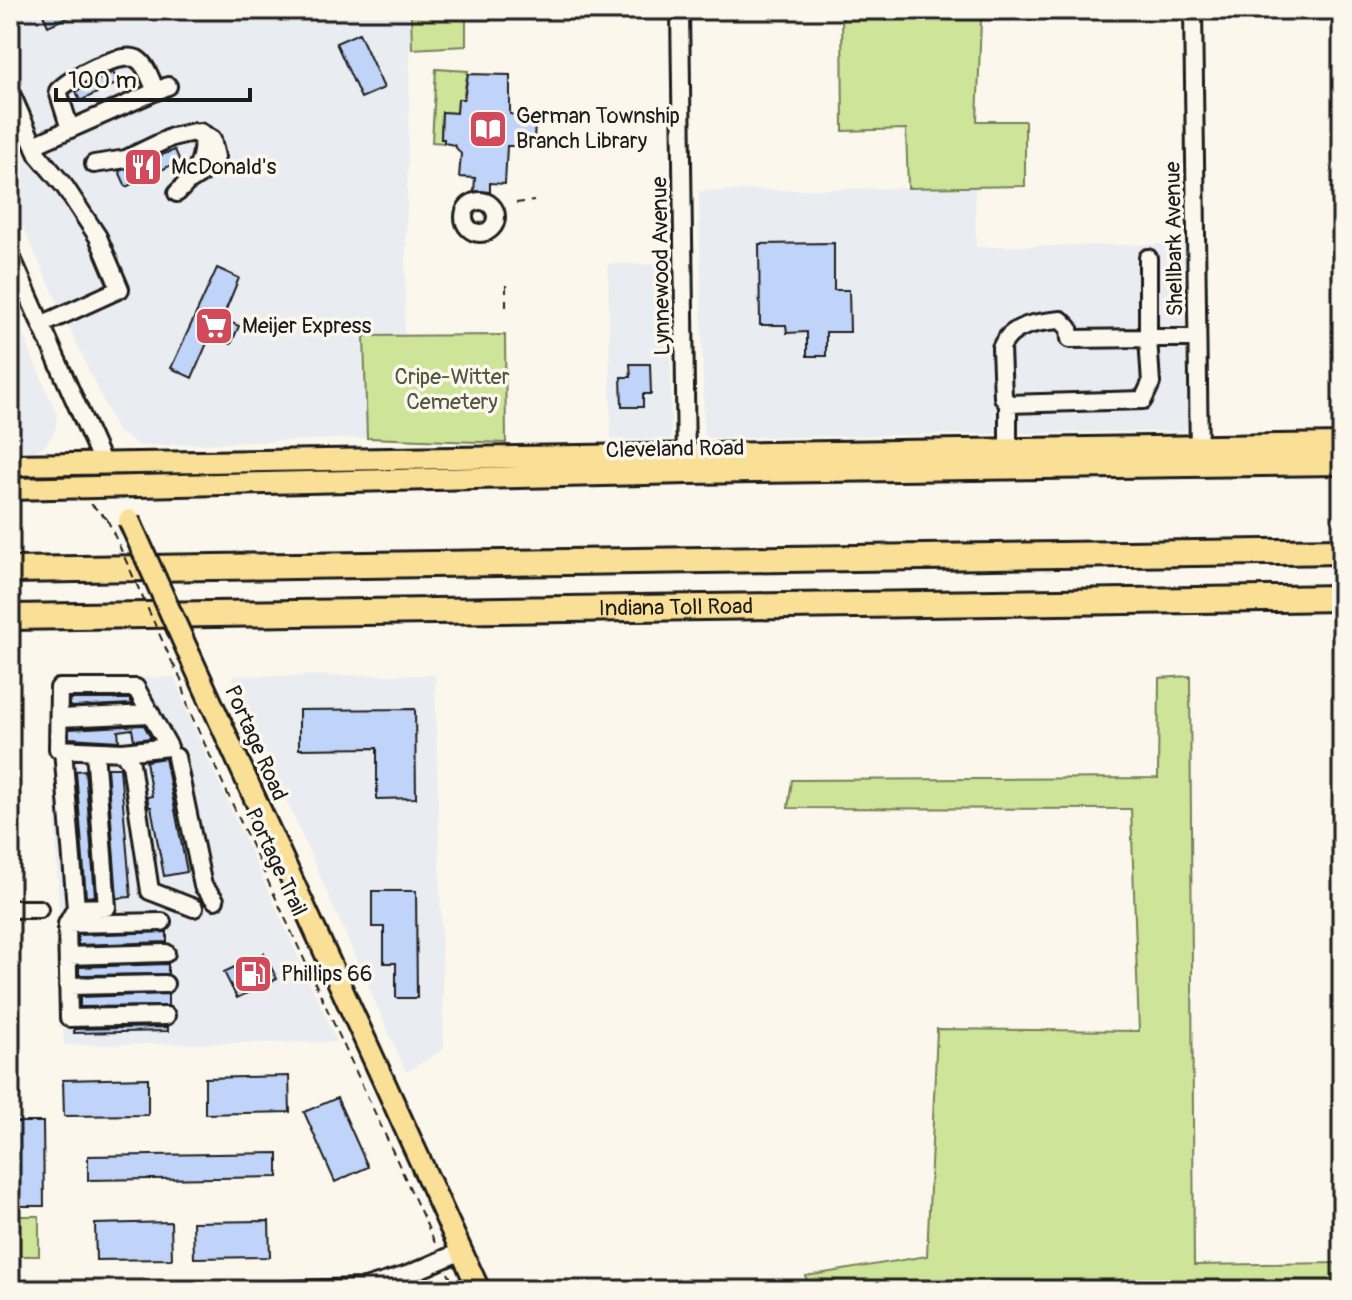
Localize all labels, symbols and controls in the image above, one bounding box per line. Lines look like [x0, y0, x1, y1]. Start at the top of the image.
scale bar [56, 52, 250, 102]
text: 100 m [68, 66, 137, 95]
place label: German Township Branch Library [516, 102, 680, 155]
library icon: German Township Branch Library [467, 108, 509, 150]
restaurant icon: McDonald's [122, 146, 164, 188]
place label: McDonald's [171, 153, 276, 181]
street label: Shellbark Avenue [1159, 161, 1189, 317]
street label: Lynnewood Avenue [645, 176, 677, 356]
supermarket icon: Meijer Express [193, 305, 235, 347]
place label: Meijer Express [242, 312, 371, 340]
park label: Cripe-Witter Cemetery [394, 363, 510, 416]
street label: Cleveland Road [605, 434, 745, 464]
street label: Indiana Toll Road [599, 592, 753, 623]
street label: Portage Road [218, 681, 294, 805]
street label: Portage Trail [239, 803, 313, 921]
fuel station icon: Phillips 66 [232, 953, 274, 995]
place label: Phillips 66 [281, 960, 373, 988]

